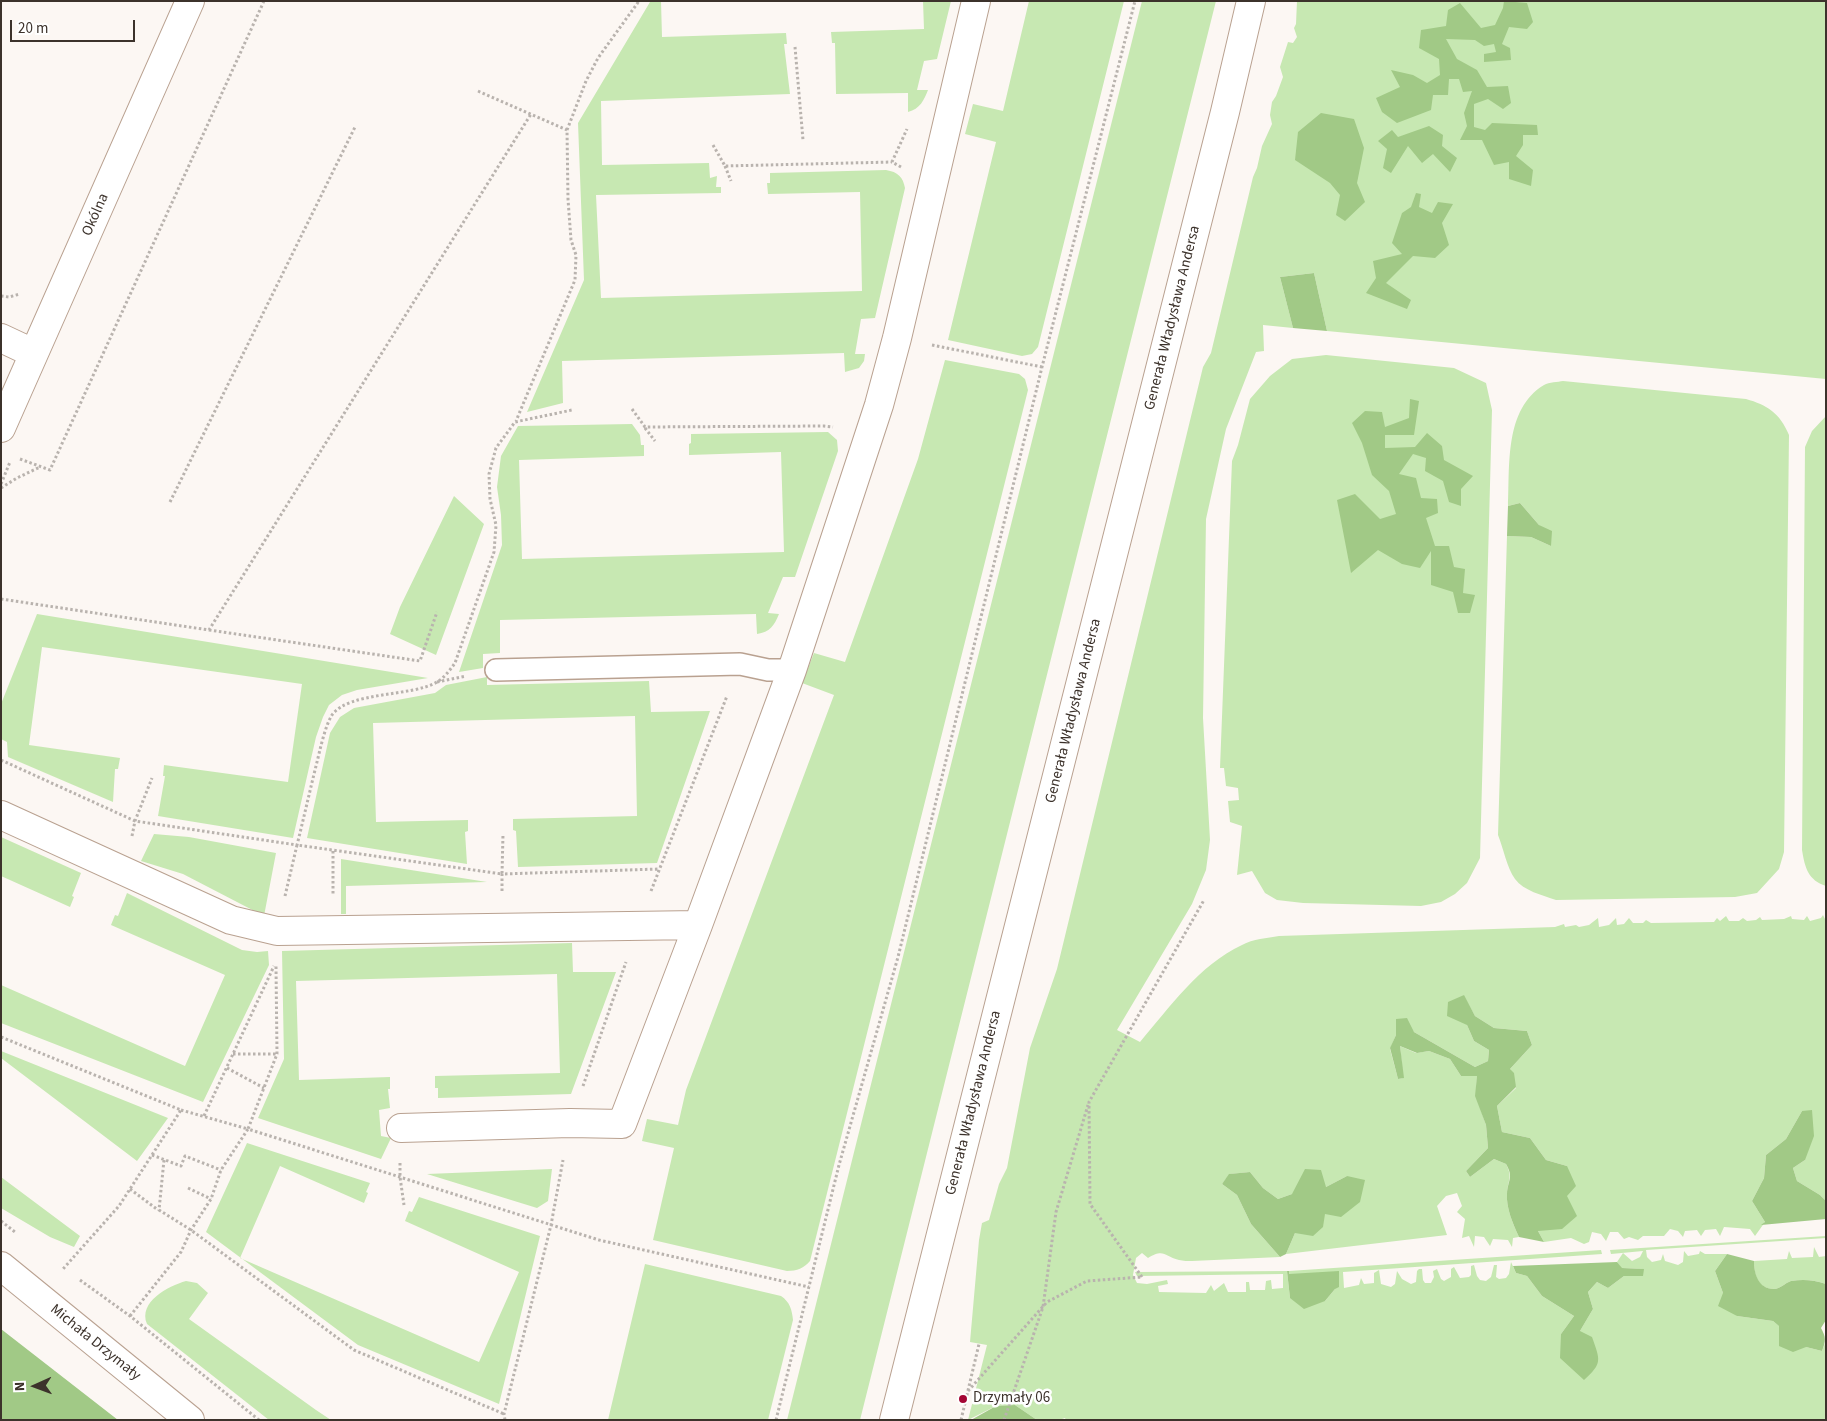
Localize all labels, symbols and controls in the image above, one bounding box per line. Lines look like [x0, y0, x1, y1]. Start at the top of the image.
scale bar [12, 10, 138, 42]
text: 20 m [18, 18, 48, 39]
street label: Okólna [79, 191, 113, 239]
street label: Generała Władysława Andersa [1141, 224, 1205, 412]
street label: Generała Władysława Andersa [1042, 617, 1106, 805]
street label: Generała Władysława Andersa [942, 1009, 1006, 1197]
street label: Michała Drzymały [46, 1301, 144, 1385]
north arrow [10, 1361, 60, 1411]
text: N [10, 1382, 30, 1392]
place label: Drzymały 06 [973, 1390, 1050, 1408]
marker: Drzymały 06 [957, 1393, 969, 1405]

